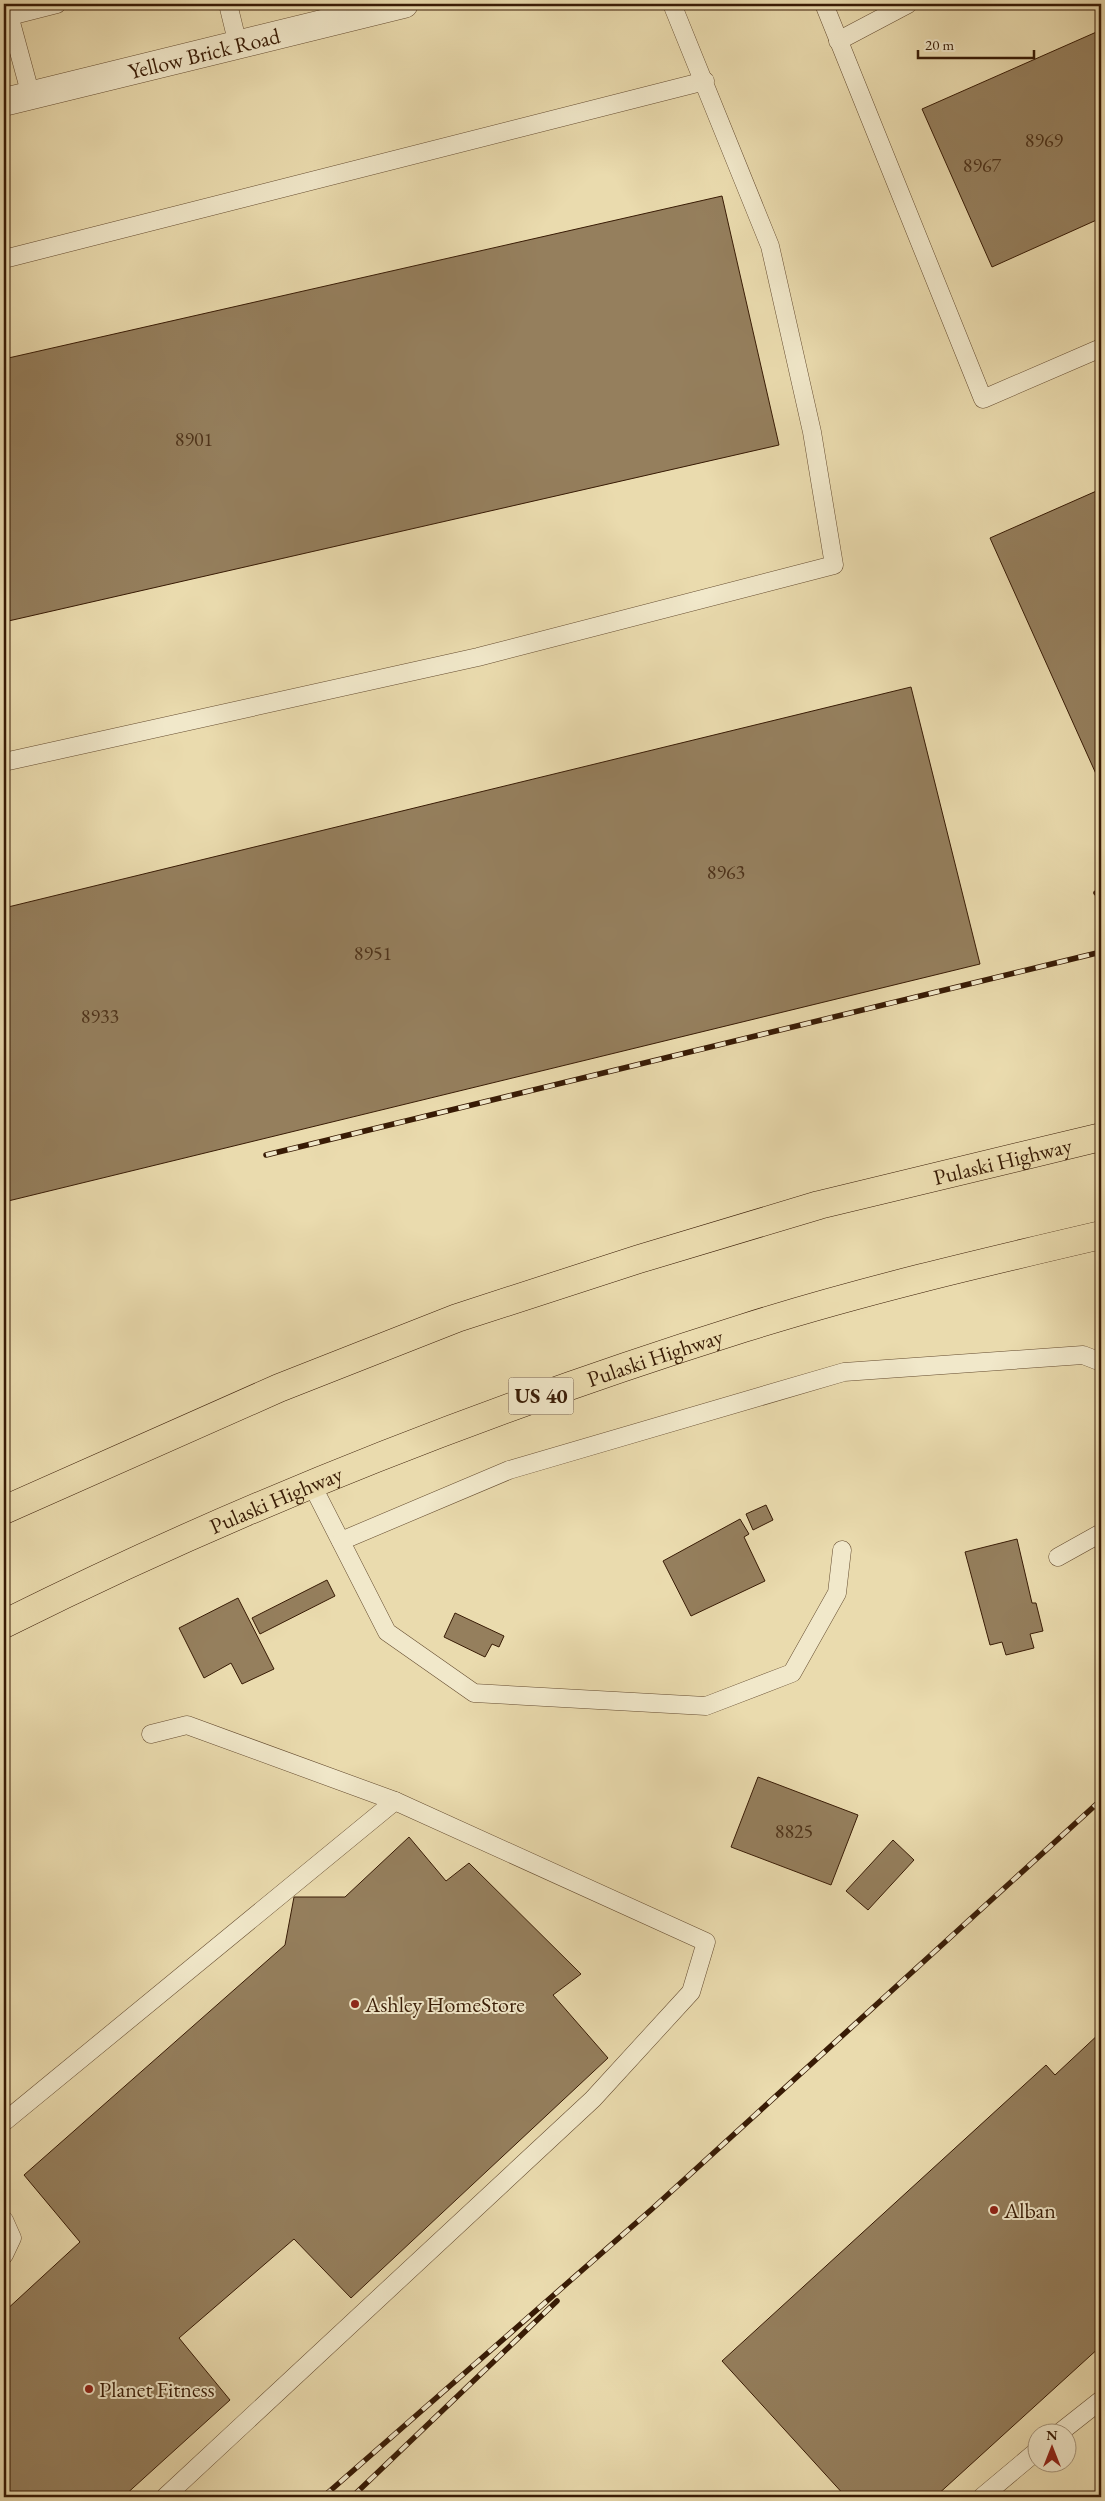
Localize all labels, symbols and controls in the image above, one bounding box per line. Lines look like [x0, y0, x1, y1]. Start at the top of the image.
street label: Yellow Brick Road [125, 21, 284, 86]
scale bar [918, 28, 1034, 60]
text: 20 m [925, 35, 954, 54]
house number: 8969 [1025, 127, 1064, 153]
house number: 8967 [963, 152, 1002, 178]
house number: 8901 [175, 426, 213, 452]
house number: 8963 [707, 859, 745, 885]
house number: 8951 [354, 940, 392, 966]
house number: 8933 [81, 1003, 119, 1029]
street label: Pulaski Highway [930, 1130, 1075, 1192]
street label: Pulaski Highway [583, 1322, 727, 1394]
road number: US 40 [508, 1378, 574, 1414]
street label: Pulaski Highway [205, 1459, 347, 1541]
house number: 8825 [775, 1818, 813, 1844]
place label: Ashley HomeStore [364, 1990, 525, 2019]
marker: Ashley HomeStore [349, 1998, 361, 2010]
place label: Alban [1003, 2196, 1056, 2225]
marker: Alban [988, 2204, 1000, 2216]
place label: Planet Fitness [99, 2375, 215, 2404]
marker: Planet Fitness [83, 2383, 95, 2395]
north arrow [1028, 2424, 1078, 2474]
text: N [1046, 2426, 1058, 2444]

